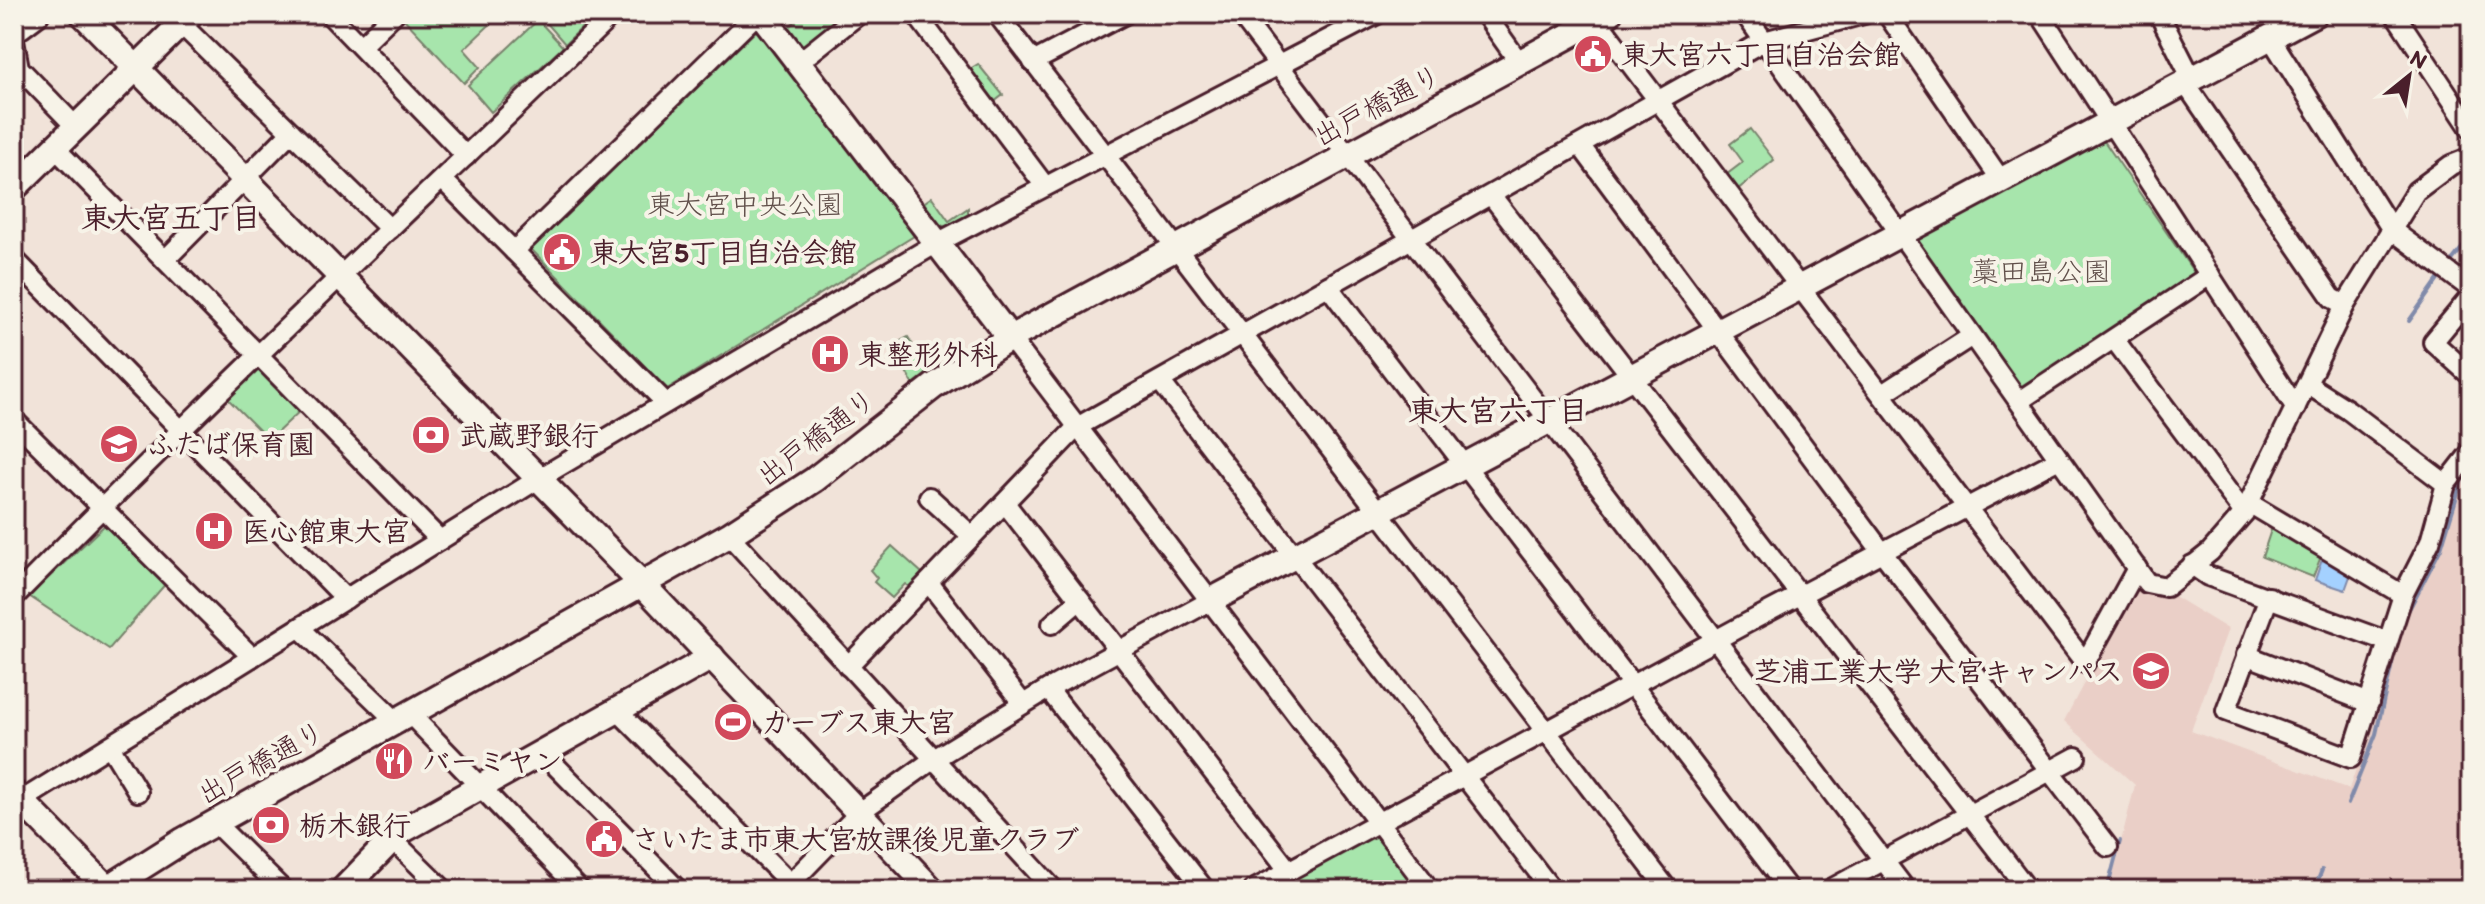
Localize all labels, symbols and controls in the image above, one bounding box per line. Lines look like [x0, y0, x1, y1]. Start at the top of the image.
public building icon: 東大宮六丁目自治会館 [1572, 33, 1614, 75]
north arrow [2369, 36, 2449, 116]
place label: 東大宮六丁目自治会館 [1621, 37, 1901, 71]
text: N [2406, 44, 2432, 75]
street label: 出戸橋通り [1307, 57, 1447, 153]
park label: 東大宮中央公園 [647, 187, 843, 221]
district label: 東大宮五丁目 [81, 199, 261, 236]
public building icon: 東大宮5丁目自治会館 [541, 231, 583, 273]
place label: 東大宮5丁目自治会館 [590, 235, 857, 269]
park label: 藁田島公園 [1971, 254, 2111, 288]
hospital icon: 東整形外科 [809, 333, 851, 375]
place label: 東整形外科 [858, 337, 998, 371]
street label: 出戸橋通り [750, 381, 882, 493]
district label: 東大宮六丁目 [1408, 392, 1588, 429]
bank icon: 武蔵野銀行 [410, 414, 452, 456]
place label: 武蔵野銀行 [459, 418, 599, 452]
school or university icon: ふたば保育園 [98, 423, 140, 465]
place label: ふたば保育園 [147, 427, 315, 461]
hospital icon: 医心館東大宮 [193, 510, 235, 552]
place label: 医心館東大宮 [242, 514, 410, 548]
school or university icon: 芝浦工業大学 大宮キャンパス [2130, 650, 2172, 692]
place label: 芝浦工業大学 大宮キャンパス [1754, 654, 2123, 688]
sports icon: カーブス東大宮 [712, 701, 754, 743]
place label: カーブス東大宮 [761, 705, 955, 739]
street label: 出戸橋通り [192, 713, 330, 811]
restaurant icon: バーミヤン [373, 740, 415, 782]
place label: バーミヤン [422, 744, 563, 778]
bank icon: 栃木銀行 [250, 804, 292, 846]
place label: 栃木銀行 [299, 808, 411, 842]
public building icon: さいたま市東大宮放課後児童クラブ [583, 818, 625, 860]
place label: さいたま市東大宮放課後児童クラブ [632, 822, 1079, 856]

